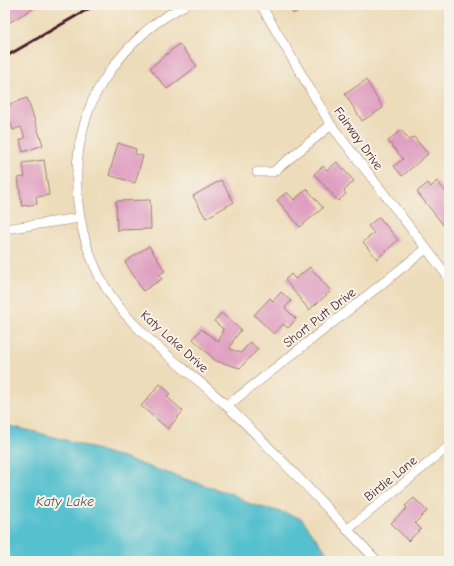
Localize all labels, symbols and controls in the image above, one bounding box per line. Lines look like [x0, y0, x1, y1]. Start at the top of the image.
street label: Fairway Drive [331, 104, 387, 173]
street label: Short Putt Drive [280, 284, 359, 350]
street label: Katy Lake Drive [138, 307, 212, 376]
street label: Birdie Lane [361, 452, 420, 504]
water label: Katy Lake [36, 493, 94, 510]

